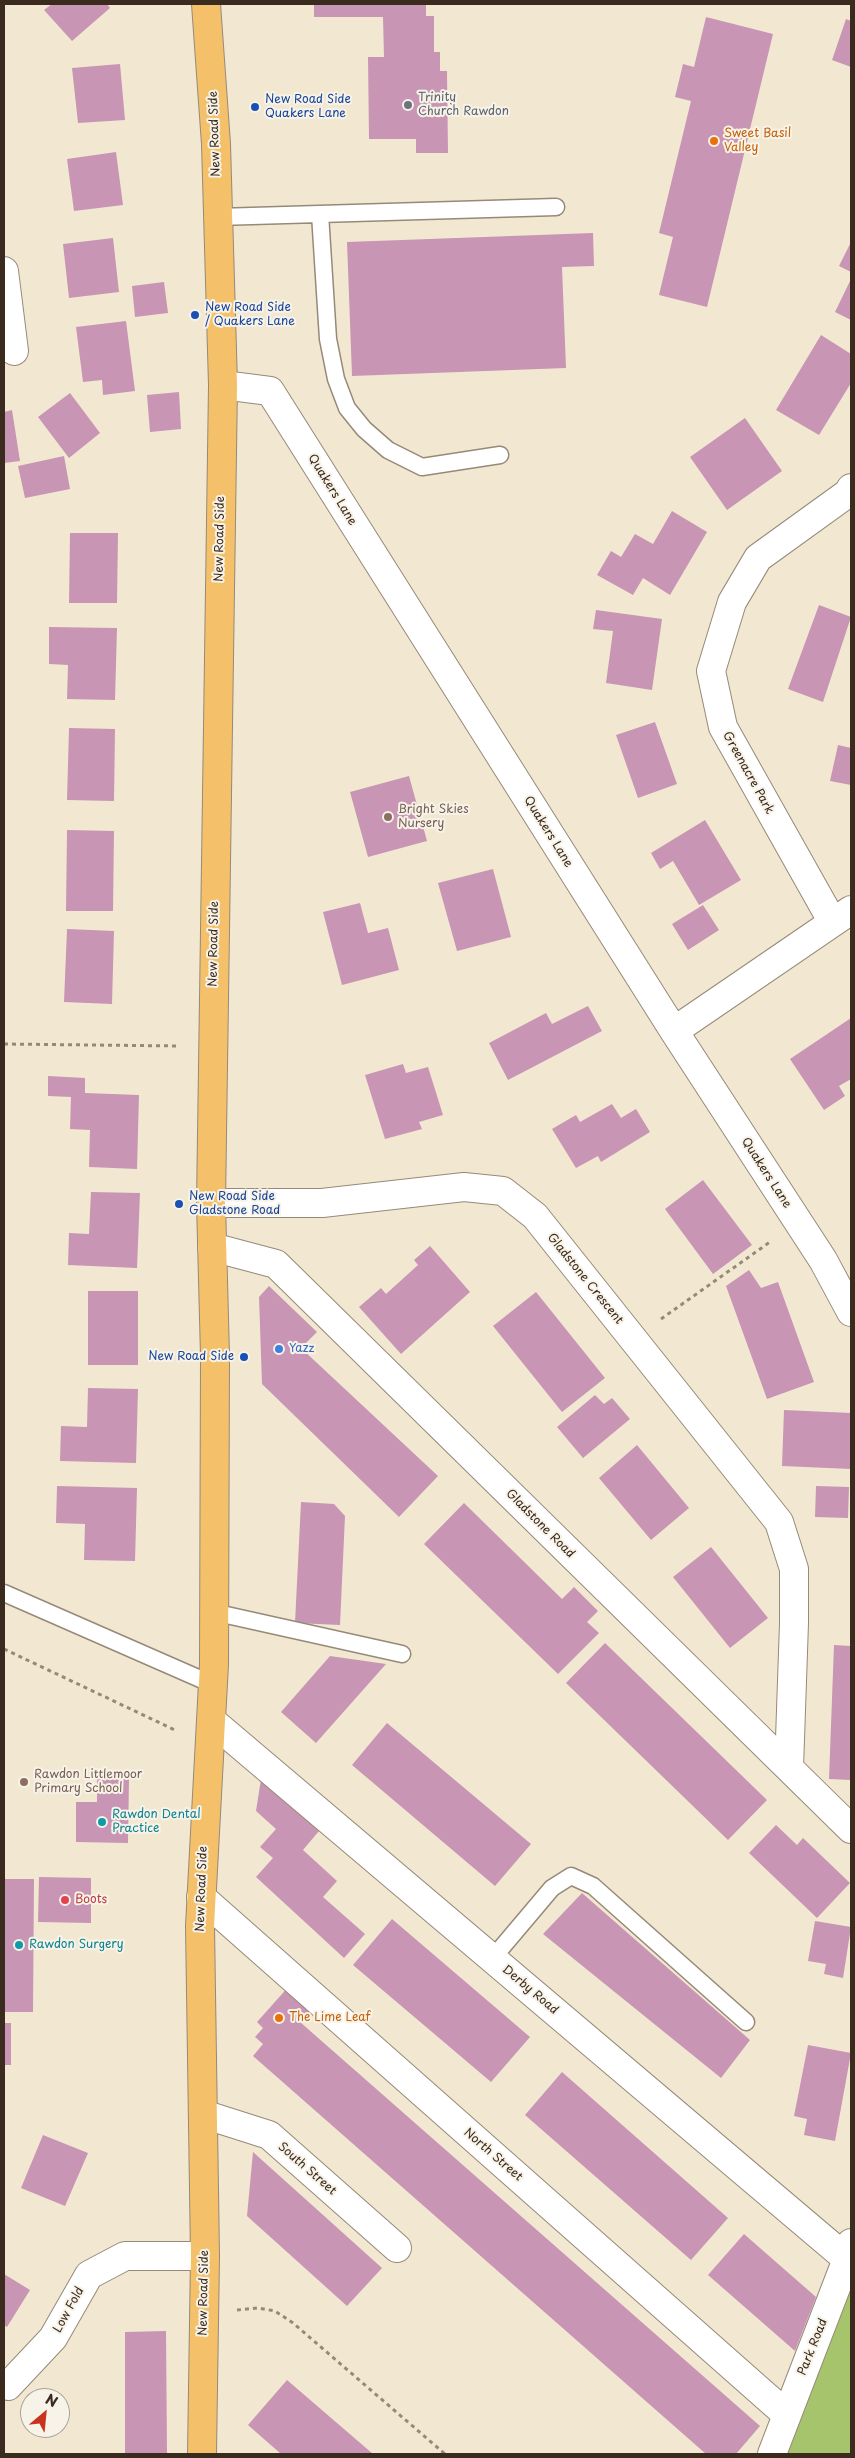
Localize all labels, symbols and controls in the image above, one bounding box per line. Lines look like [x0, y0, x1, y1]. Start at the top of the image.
street label: New Road Side [206, 91, 224, 177]
place label: Trinity Church Rawdon [418, 91, 509, 119]
place label: New Road Side Quakers Lane [265, 93, 351, 121]
marker: Trinity Church Rawdon [402, 99, 414, 111]
marker: New Road Side Quakers Lane [249, 101, 261, 113]
place label: Sweet Basil Valley [724, 127, 791, 155]
marker: Sweet Basil Valley [708, 135, 720, 147]
place label: New Road Side / Quakers Lane [205, 301, 295, 329]
marker: New Road Side / Quakers Lane [189, 309, 201, 321]
street label: Quakers Lane [304, 452, 360, 528]
street label: New Road Side [212, 496, 228, 582]
street label: Greenacre Park [719, 729, 777, 817]
street label: Quakers Lane [520, 794, 576, 870]
place label: Bright Skies Nursery [398, 803, 469, 831]
marker: Bright Skies Nursery [382, 811, 394, 823]
street label: New Road Side [206, 901, 222, 987]
street label: Quakers Lane [738, 1135, 794, 1211]
place label: New Road Side Gladstone Road [189, 1190, 280, 1218]
marker: New Road Side Gladstone Road [173, 1198, 185, 1210]
street label: Gladstone Crescent [544, 1231, 626, 1327]
place label: Yazz [289, 1342, 314, 1356]
marker: Yazz [273, 1343, 285, 1355]
place label: New Road Side [148, 1350, 234, 1364]
marker: New Road Side [238, 1351, 250, 1363]
street label: Gladstone Road [503, 1487, 577, 1561]
place label: Rawdon Littlemoor Primary School [34, 1768, 142, 1796]
marker: Rawdon Littlemoor Primary School [18, 1776, 30, 1788]
place label: Rawdon Dental Practice [112, 1808, 201, 1836]
marker: Rawdon Dental Practice [96, 1816, 108, 1828]
street label: New Road Side [193, 1846, 211, 1932]
place label: Boots [75, 1893, 107, 1907]
marker: Boots [59, 1894, 71, 1906]
place label: Rawdon Surgery [29, 1938, 124, 1952]
marker: Rawdon Surgery [13, 1939, 25, 1951]
street label: Derby Road [499, 1962, 561, 2018]
place label: The Lime Leaf [289, 2011, 370, 2025]
marker: The Lime Leaf [273, 2012, 285, 2024]
street label: North Street [461, 2126, 525, 2184]
street label: South Street [275, 2140, 339, 2198]
street label: New Road Side [196, 2250, 212, 2336]
street label: Low Fold [51, 2285, 87, 2335]
street label: Park Road [795, 2317, 831, 2377]
north arrow [20, 2388, 70, 2438]
text: N [42, 2388, 62, 2412]

